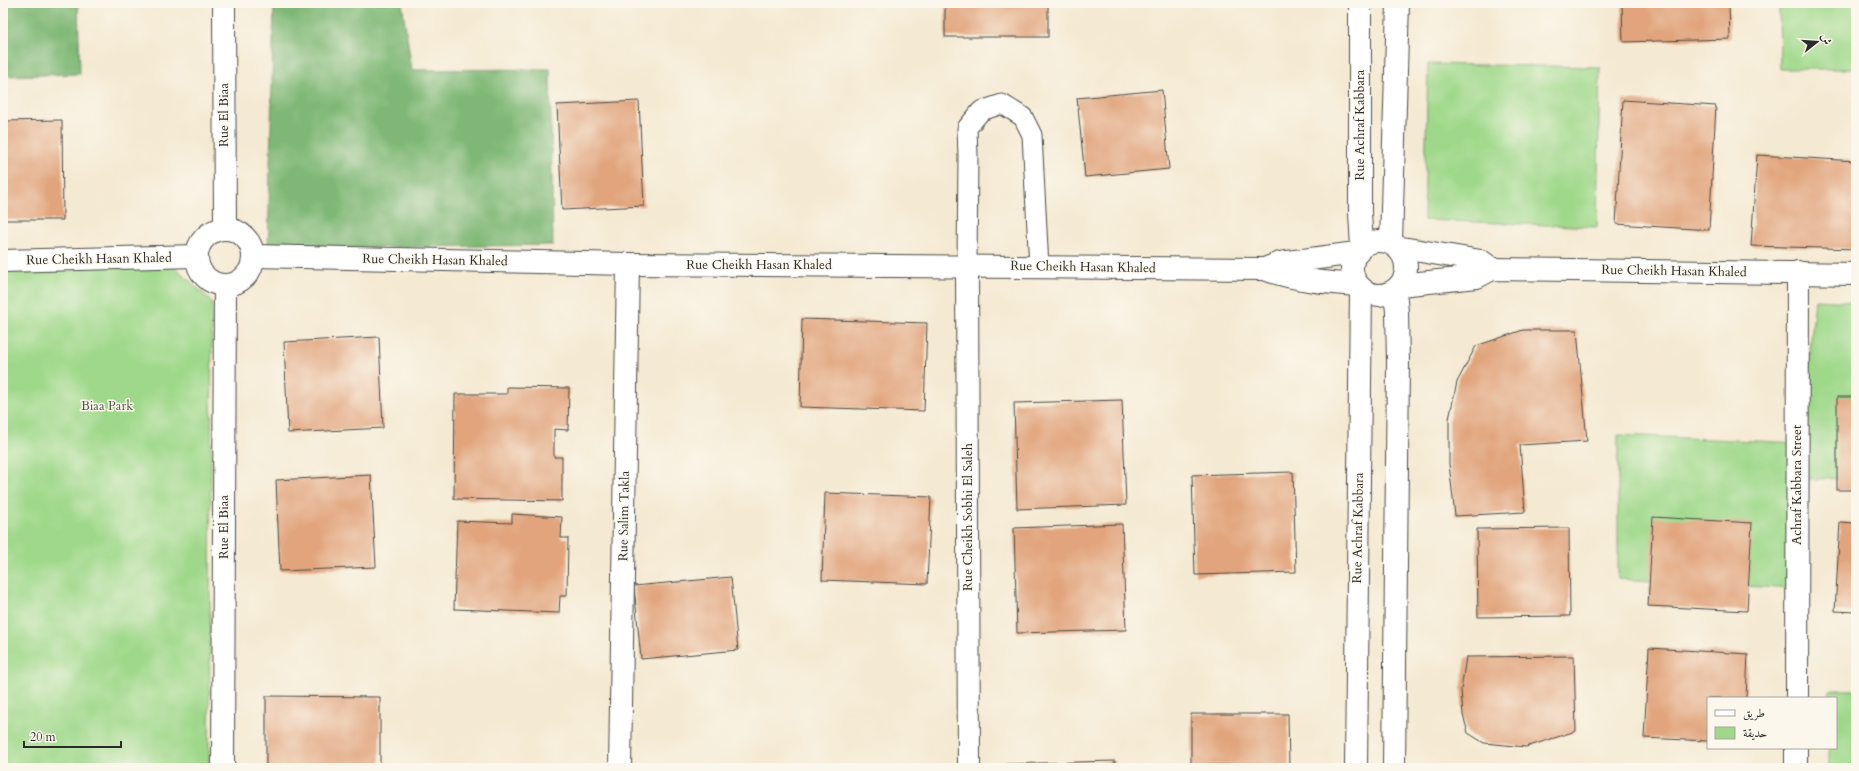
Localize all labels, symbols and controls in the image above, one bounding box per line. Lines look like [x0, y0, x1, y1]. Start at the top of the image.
north arrow [1797, 22, 1837, 62]
text: ش [1817, 32, 1835, 47]
street label: Rue Achraf Kabbara [1351, 69, 1369, 180]
street label: Rue El Biaa [215, 83, 233, 147]
street label: Rue Cheikh Hasan Khaled [26, 249, 172, 269]
street label: Rue Cheikh Hasan Khaled [362, 250, 508, 270]
street label: Rue Cheikh Hasan Khaled [686, 256, 832, 274]
street label: Rue Cheikh Hasan Khaled [1010, 257, 1156, 277]
street label: Rue Cheikh Hasan Khaled [1601, 261, 1747, 281]
park label: Biaa Park [81, 397, 133, 415]
street label: Achraf Kabbara Street [1788, 425, 1806, 545]
street label: Rue Cheikh Sobhi El Saleh [959, 443, 977, 591]
street label: Rue Salim Takla [614, 470, 634, 561]
street label: Rue Achraf Kabbara [1348, 472, 1368, 584]
street label: Rue El Biaa [215, 495, 233, 559]
legend [1707, 697, 1837, 749]
text: طريق [1743, 705, 1765, 721]
scale bar [24, 723, 121, 749]
text: حديقة [1743, 725, 1767, 741]
text: 20 m [30, 729, 57, 745]

